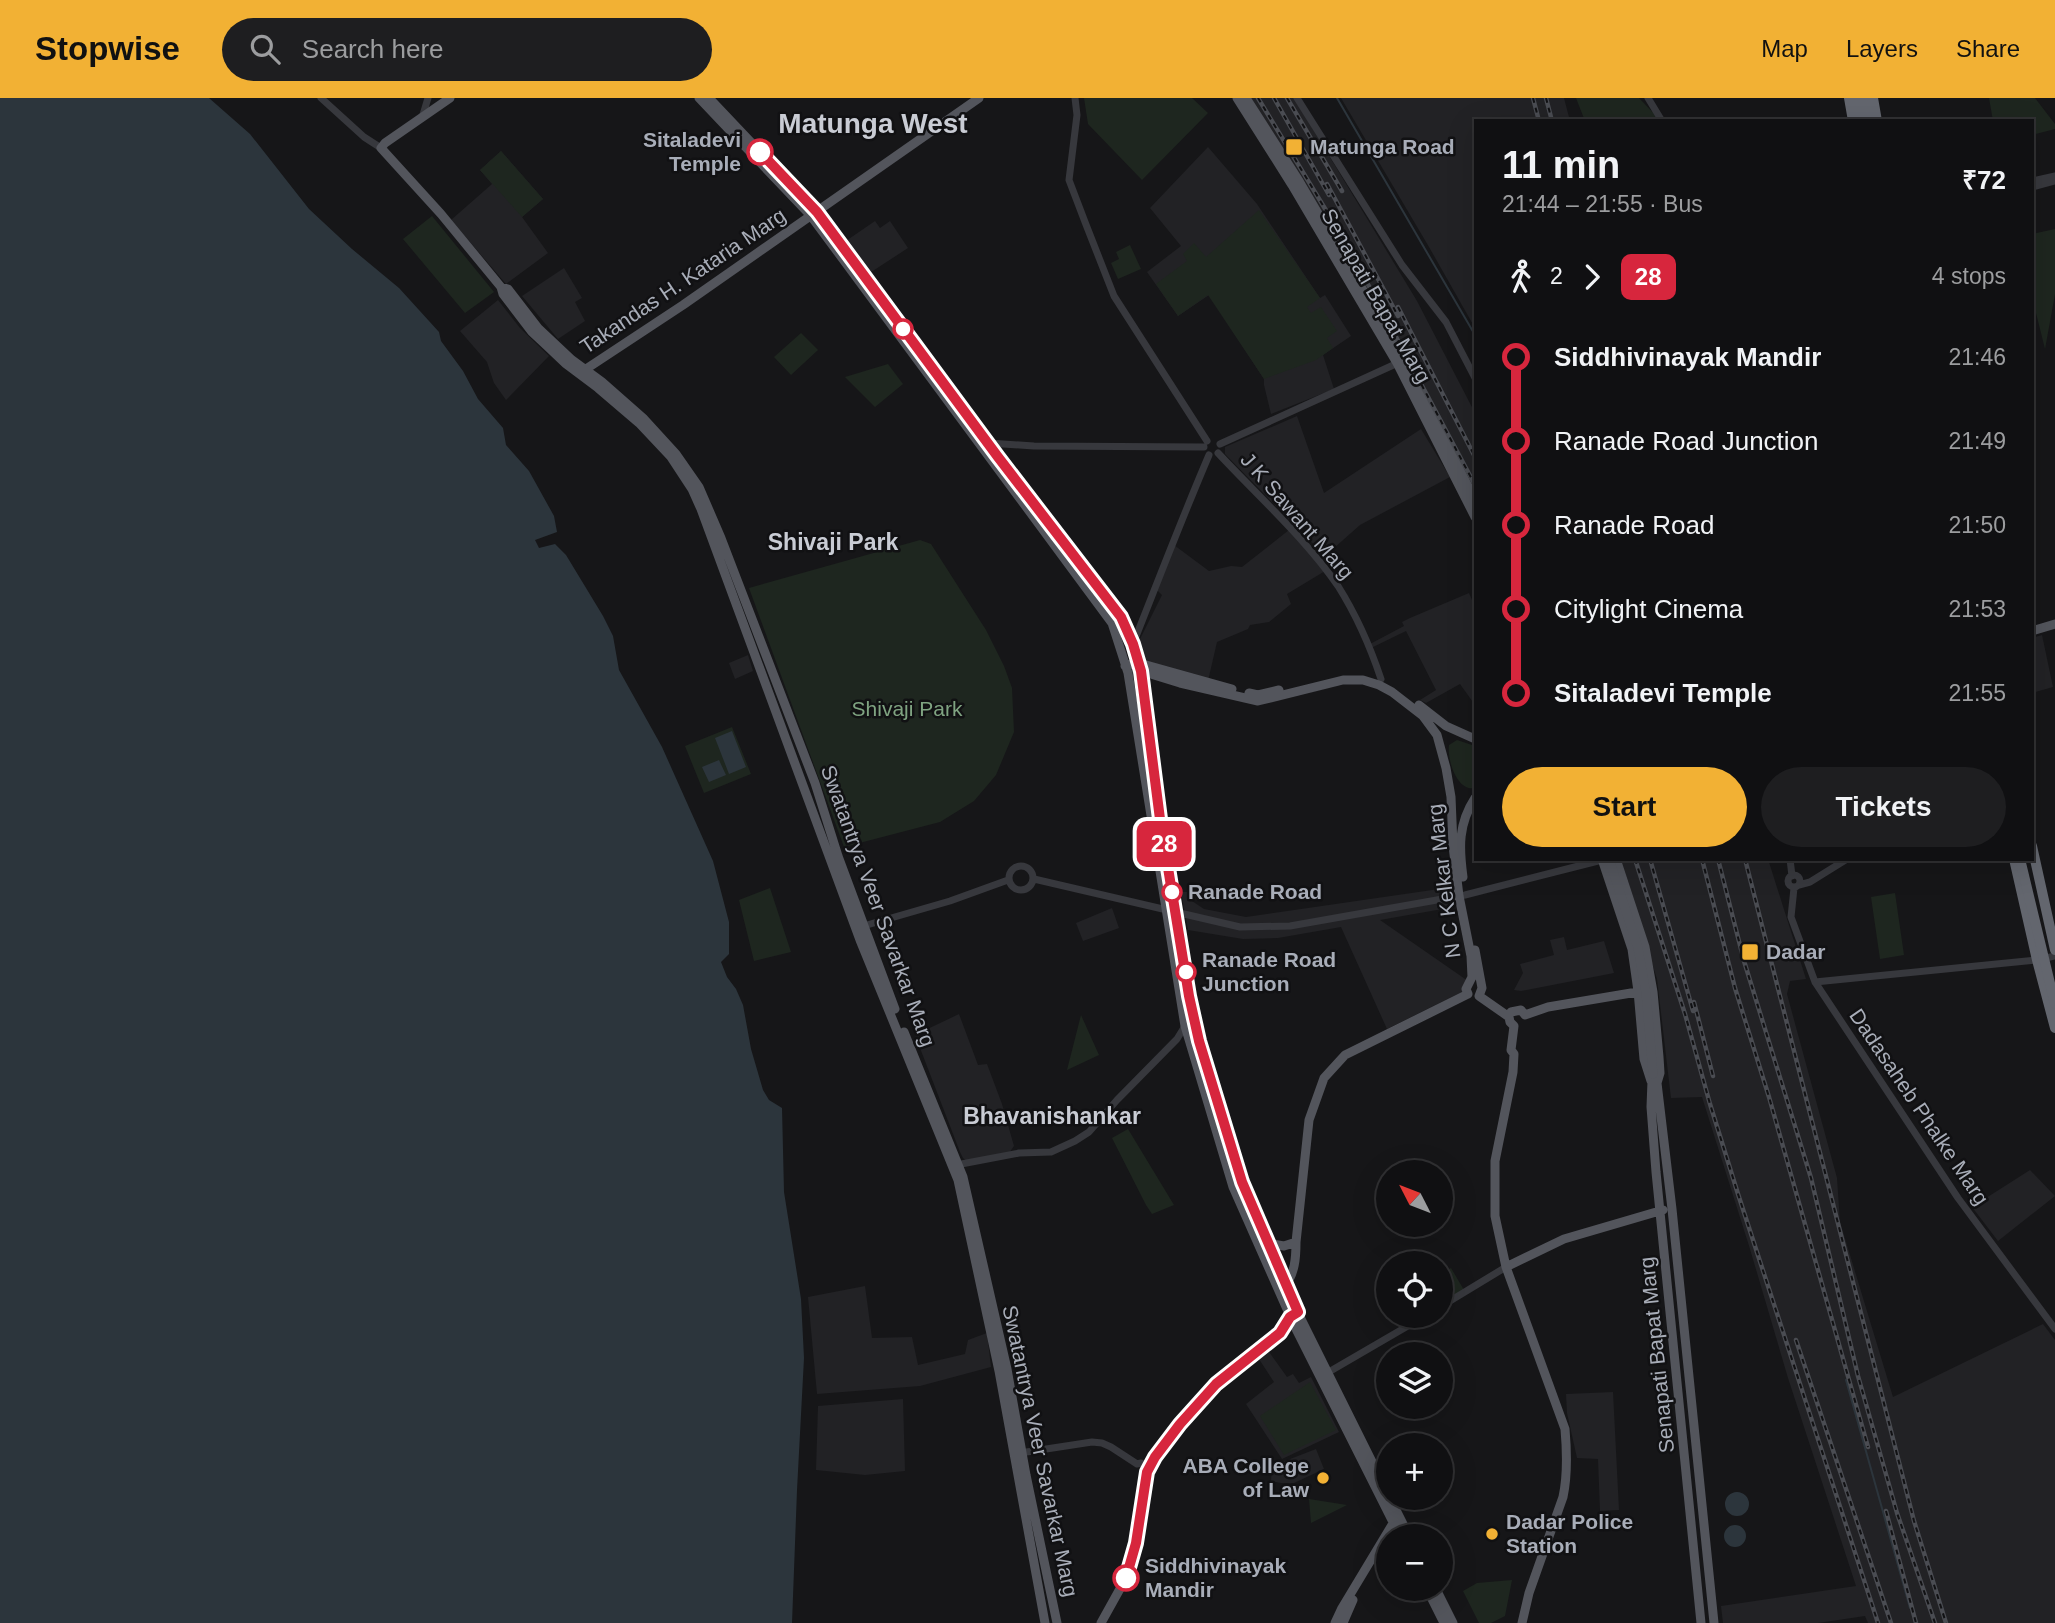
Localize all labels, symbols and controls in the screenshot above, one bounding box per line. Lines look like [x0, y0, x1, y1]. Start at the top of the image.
search box [222, 18, 712, 81]
text: Stopwise [35, 30, 180, 67]
icon: search [246, 30, 284, 68]
text: Search here [302, 34, 444, 64]
text: Map [1761, 35, 1808, 62]
text: Layers [1846, 35, 1918, 62]
text: Share [1956, 35, 2020, 62]
district label: Matunga West [778, 108, 968, 139]
place label: Sitaladevi Temple [643, 128, 741, 175]
place label: Matunga Road [1310, 135, 1455, 158]
marker: Matunga Road [1284, 137, 1304, 157]
marker: Sitaladevi Temple [747, 139, 773, 165]
text: 11 min [1502, 144, 1620, 186]
text: ₹72 [1962, 165, 2006, 195]
text: 21:44 – 21:55 · Bus [1502, 191, 1703, 217]
street label: Takandas H. Kataria Marg [576, 203, 790, 358]
street label: Senapati Bapat Marg [1317, 205, 1436, 387]
icon: walk [1502, 258, 1540, 296]
icon: forward [1573, 258, 1611, 296]
text: 2 [1550, 263, 1563, 289]
text: 28 [1635, 263, 1662, 290]
text: 4 stops [1932, 263, 2006, 289]
unlabelled marker [893, 319, 913, 339]
text: Siddhivinayak Mandir [1554, 342, 1821, 372]
text: 21:46 [1948, 344, 2006, 370]
text: Ranade Road Junction [1554, 426, 1819, 456]
text: 21:49 [1948, 428, 2006, 454]
street label: J K Sawant Marg [1236, 448, 1359, 584]
text: Ranade Road [1554, 510, 1714, 540]
text: 21:50 [1948, 512, 2006, 538]
district label: Shivaji Park [768, 529, 898, 555]
text: Citylight Cinema [1554, 594, 1743, 624]
text: 21:53 [1948, 596, 2006, 622]
text: Sitaladevi Temple [1554, 678, 1772, 708]
text: 21:55 [1948, 680, 2006, 706]
park label: Shivaji Park [852, 697, 963, 720]
street label: Swatantrya Veer Savarkar Marg [817, 762, 940, 1050]
button: Start [1502, 767, 1747, 847]
button: Tickets [1761, 767, 2006, 847]
street label: N C Kelkar Marg [1423, 803, 1464, 959]
line badge: 28 [1132, 821, 1196, 867]
text: 28 [1151, 830, 1177, 857]
place label: Ranade Road [1188, 880, 1322, 903]
marker: Ranade Road [1162, 882, 1182, 902]
place label: Dadar [1766, 940, 1826, 963]
marker: Dadar [1740, 942, 1760, 962]
place label: Ranade Road Junction [1202, 948, 1336, 995]
marker: Ranade Road Junction [1176, 962, 1196, 982]
street label: Dadasaheb Phalke Marg [1845, 1004, 1994, 1209]
district label: Bhavanishankar [963, 1103, 1141, 1129]
north arrow [1376, 1160, 1452, 1237]
map controls [1376, 1160, 1453, 1601]
button: locate [1376, 1251, 1453, 1328]
street label: Senapati Bapat Marg [1635, 1256, 1678, 1454]
street label: Swatantrya Veer Savarkar Marg [998, 1303, 1083, 1599]
button: layers [1376, 1342, 1453, 1419]
button: + [1376, 1433, 1453, 1510]
place label: ABA College of Law [1183, 1454, 1310, 1501]
marker: ABA College of Law [1315, 1470, 1331, 1486]
place label: Dadar Police Station [1506, 1510, 1633, 1557]
button: − [1376, 1524, 1453, 1601]
marker: Dadar Police Station [1484, 1526, 1500, 1542]
place label: Siddhivinayak Mandir [1145, 1554, 1287, 1601]
marker: Siddhivinayak Mandir [1113, 1565, 1139, 1591]

